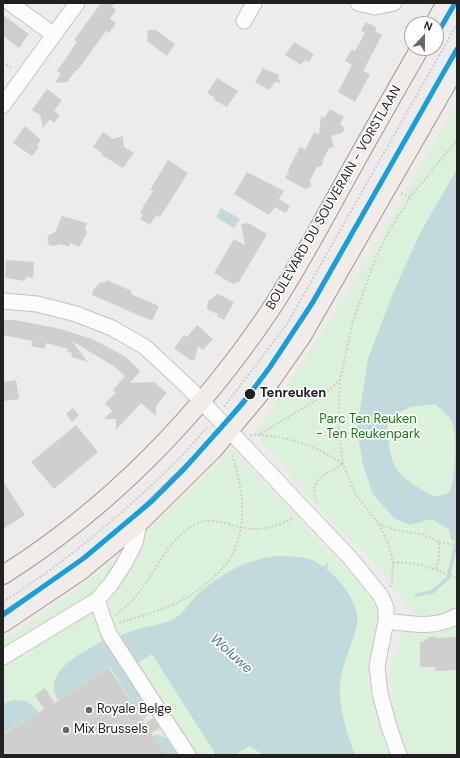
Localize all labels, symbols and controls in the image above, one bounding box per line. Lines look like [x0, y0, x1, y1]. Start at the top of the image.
north arrow [404, 16, 444, 56]
text: N [422, 18, 434, 34]
street label: BOULEVARD DU SOUVERAIN - VORSTLAAN [263, 83, 405, 313]
place label: Tenreuken [260, 386, 326, 402]
marker: Tenreuken [243, 387, 257, 401]
park label: Parc Ten Reuken - Ten Reukenpark [316, 412, 420, 443]
water label: Woluwe [206, 631, 256, 677]
place label: Royale Belge [97, 702, 172, 718]
marker: Royale Belge [84, 705, 94, 715]
place label: Mix Brussels [74, 722, 148, 738]
marker: Mix Brussels [61, 725, 71, 735]

